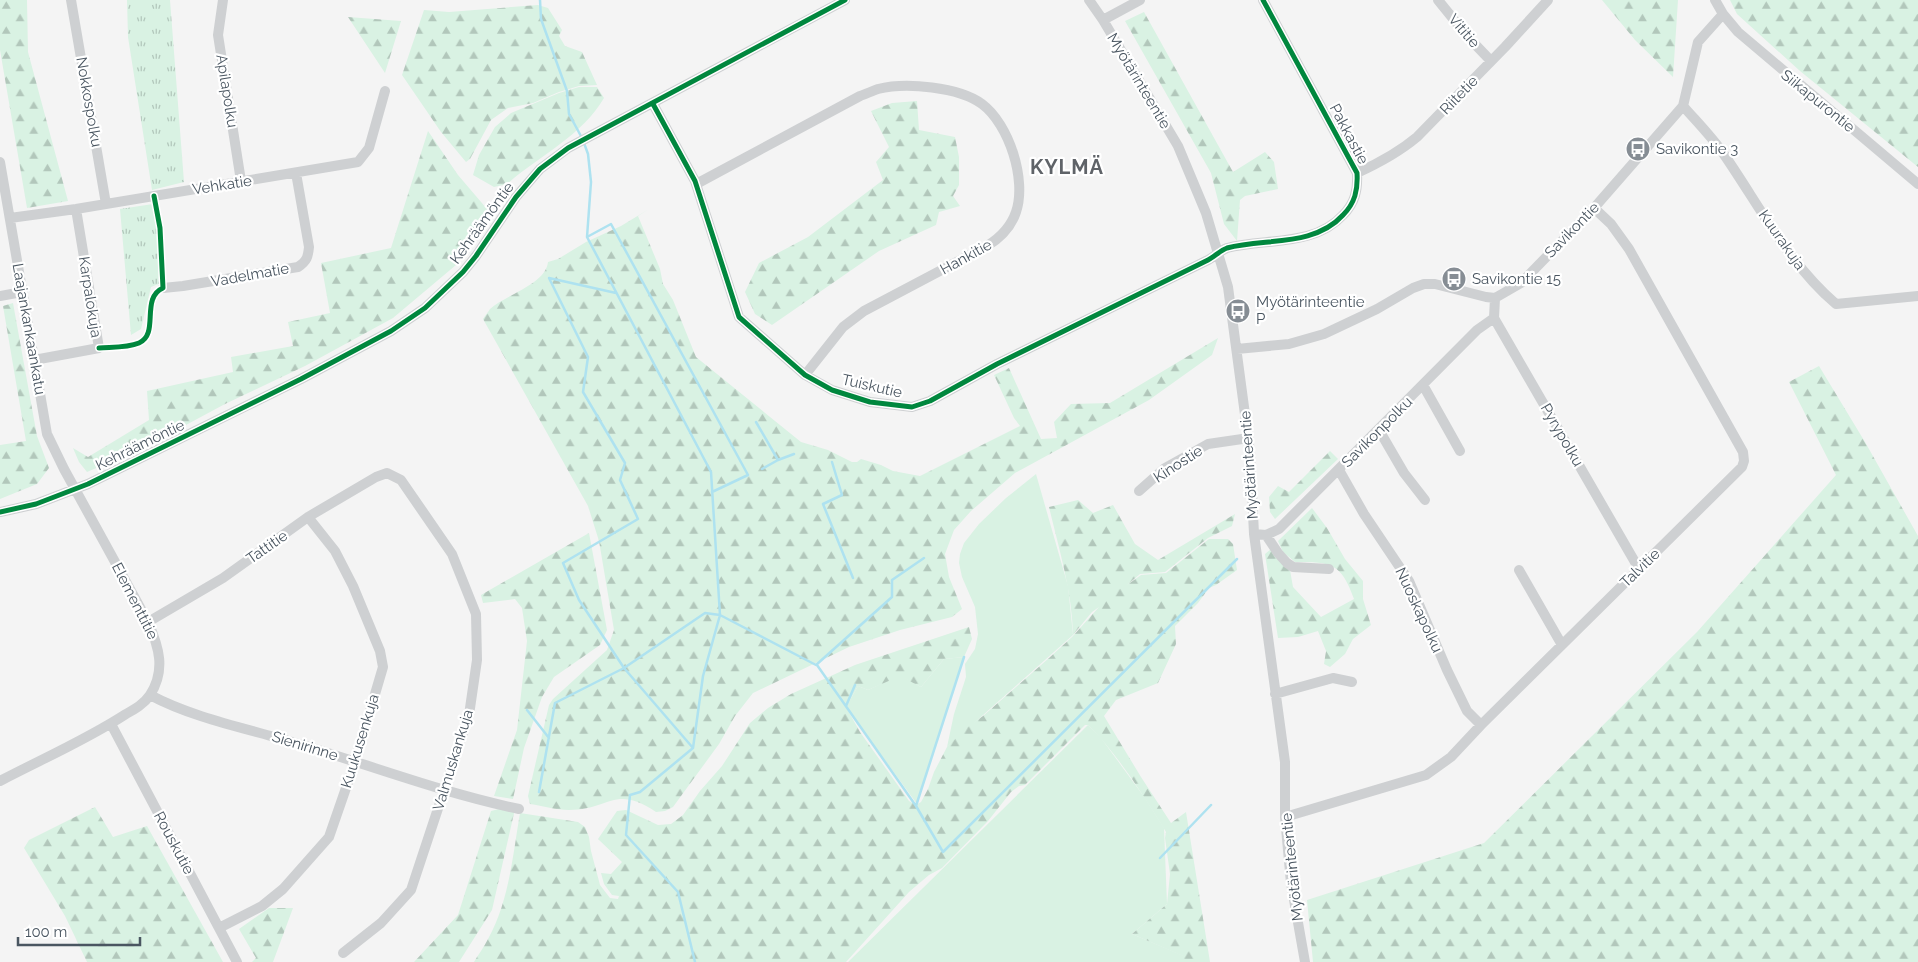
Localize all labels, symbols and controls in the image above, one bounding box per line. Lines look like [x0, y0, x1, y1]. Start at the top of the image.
street label: Vititie [1444, 10, 1484, 52]
street label: Myötärinteentie [1103, 30, 1175, 132]
street label: Apilapolku [212, 53, 242, 129]
street label: Nokkospolku [72, 56, 106, 149]
street label: Siikapurontie [1778, 66, 1859, 136]
street label: Riitetie [1436, 72, 1482, 118]
street label: Pakkastie [1326, 101, 1372, 167]
bus stop icon: Savikontie 3 [1625, 136, 1651, 162]
place label: Savikontie 3 [1656, 140, 1738, 158]
district label: KYLMÄ [1030, 155, 1104, 179]
street label: Vehkatie [191, 171, 253, 199]
street label: Kehräämöntie [446, 178, 518, 267]
street label: Savikontie [1541, 198, 1603, 262]
street label: Kuurakuja [1755, 207, 1809, 273]
street label: Hankitie [937, 235, 995, 279]
street label: Karpalokuja [75, 255, 105, 339]
street label: Vadelmatie [210, 259, 291, 291]
street label: Laajankankaankatu [9, 262, 49, 396]
bus stop icon: Savikontie 15 [1441, 266, 1467, 292]
place label: Savikontie 15 [1472, 270, 1561, 288]
place label: Myötärinteentie P [1256, 293, 1365, 328]
bus stop icon: Myötärinteentie P [1225, 298, 1251, 324]
street label: Tuiskutie [840, 370, 904, 402]
street label: Savikonpolku [1338, 393, 1416, 471]
street label: Pyrypolku [1537, 400, 1587, 470]
street label: Myötärinteentie [1236, 410, 1262, 520]
street label: Kehräämöntie [93, 416, 188, 474]
street label: Kinostie [1150, 441, 1206, 487]
street label: Tattitie [243, 526, 291, 568]
street label: Talvitie [1617, 545, 1664, 591]
street label: Elementtitie [108, 560, 162, 643]
street label: Nuoskapolku [1391, 565, 1447, 656]
street label: Kuukusenkuja [337, 692, 383, 790]
street label: Valmuskankuja [429, 707, 477, 813]
street label: Sienirinne [270, 727, 340, 765]
street label: Rouskutie [150, 808, 198, 878]
street label: Myötärinteentie [1277, 812, 1307, 922]
scale bar [18, 914, 140, 946]
text: 100 m [25, 923, 67, 941]

